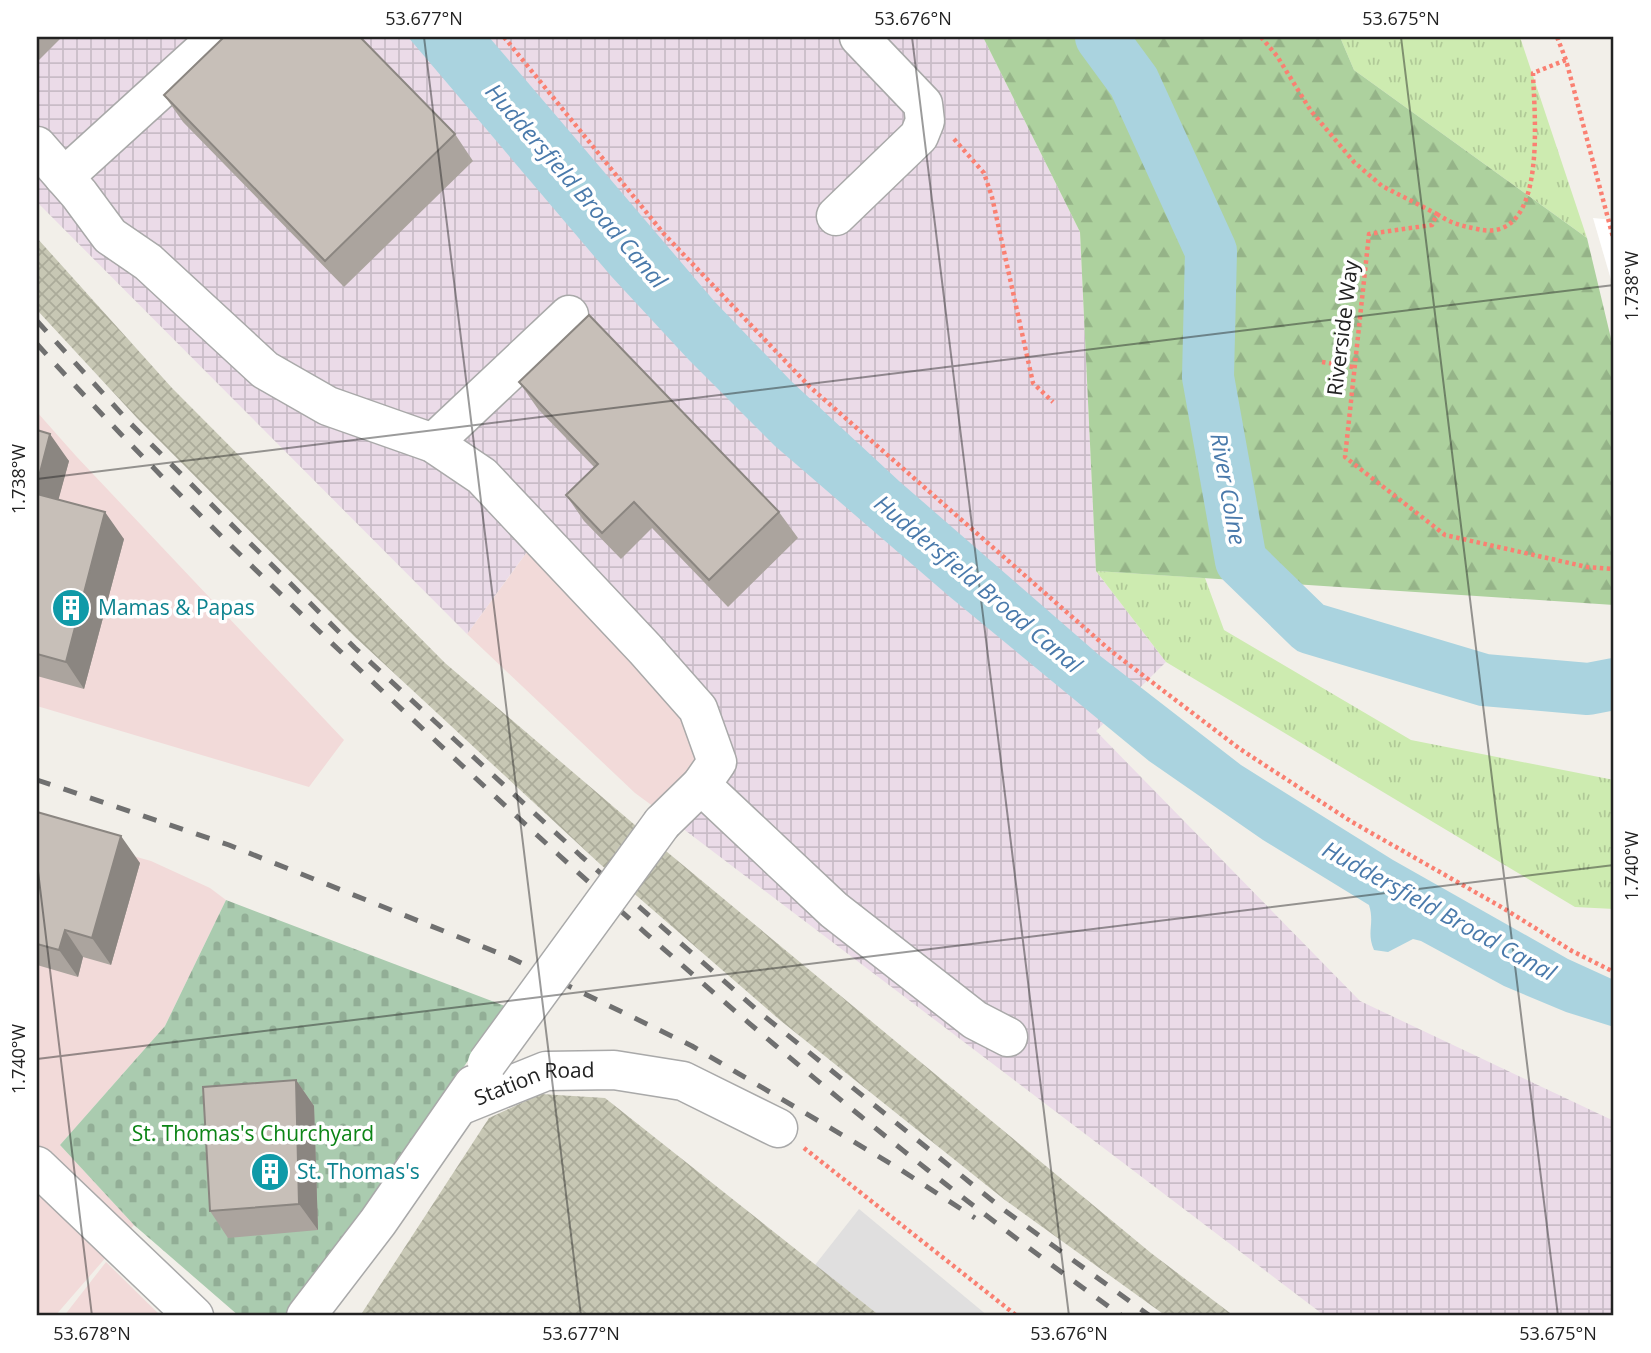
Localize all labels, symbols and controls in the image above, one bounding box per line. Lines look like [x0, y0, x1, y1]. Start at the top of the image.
text: 53.677°N [385, 6, 463, 30]
text: 53.676°N [874, 6, 952, 30]
text: 53.675°N [1362, 6, 1440, 30]
water label: Huddersfield Broad Canal [479, 76, 676, 296]
text: 1.738°W [1619, 251, 1643, 321]
street label: Riverside Way [1320, 258, 1364, 397]
water label: River Colne [1203, 430, 1255, 547]
text: 1.738°W [6, 444, 30, 514]
water label: Huddersfield Broad Canal [868, 487, 1090, 680]
building icon: Mamas & Papas [50, 587, 92, 629]
place label: Mamas & Papas [98, 593, 255, 621]
text: 1.740°W [1619, 831, 1643, 901]
water label: Huddersfield Broad Canal [1317, 833, 1563, 988]
text: 1.740°W [6, 1024, 30, 1094]
street label: Station Road [470, 1055, 595, 1111]
park label: St. Thomas's Churchyard [132, 1119, 374, 1147]
building icon: St. Thomas's [249, 1151, 291, 1193]
place label: St. Thomas's [297, 1157, 420, 1185]
text: 53.678°N [53, 1321, 131, 1345]
text: 53.677°N [542, 1321, 620, 1345]
text: 53.676°N [1030, 1321, 1108, 1345]
text: 53.675°N [1519, 1321, 1597, 1345]

